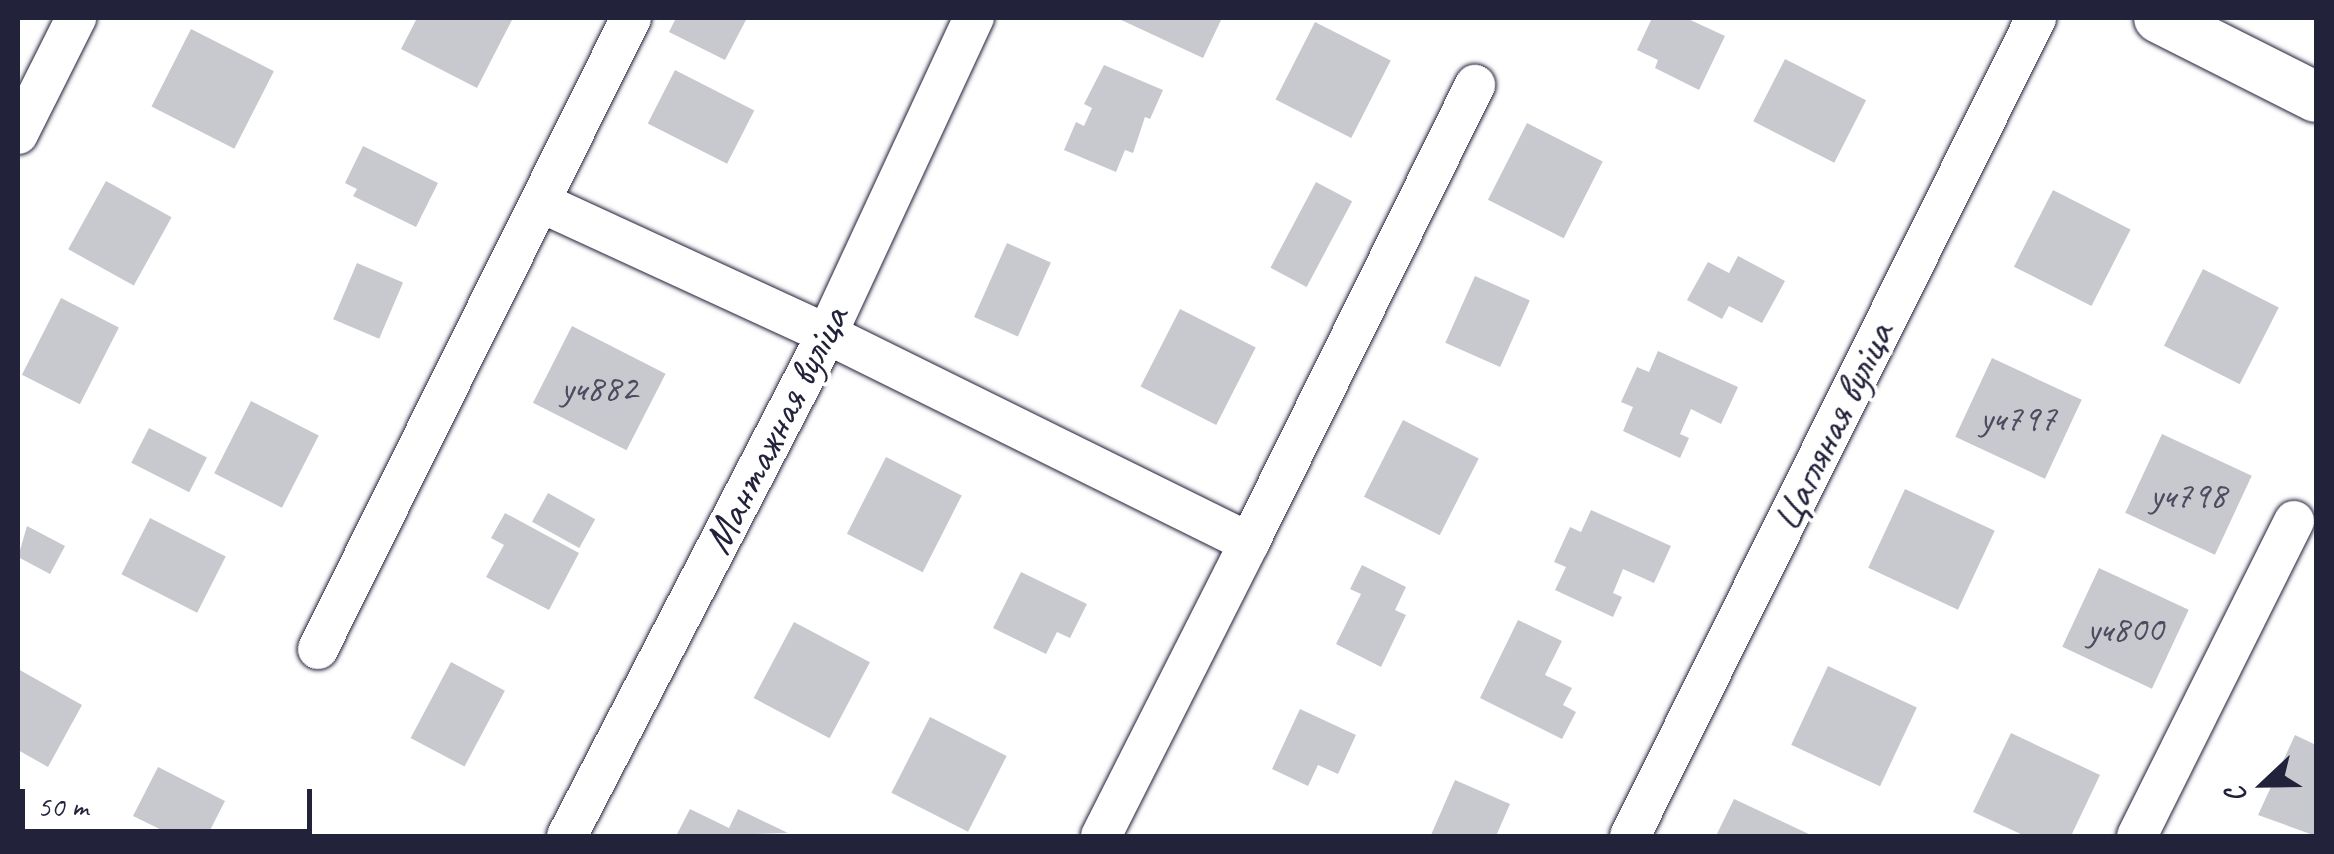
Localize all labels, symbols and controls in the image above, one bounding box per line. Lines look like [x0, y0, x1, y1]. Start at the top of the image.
street label: Мантажная вуліца [692, 298, 860, 562]
street label: Цагляная вуліца [1761, 315, 1905, 539]
house number: уч882 [561, 365, 637, 411]
house number: уч797 [1980, 395, 2056, 441]
house number: уч798 [2150, 472, 2226, 518]
house number: уч800 [2087, 606, 2163, 652]
north arrow [2214, 734, 2314, 834]
scale bar [25, 769, 318, 831]
text: С [2217, 782, 2255, 808]
text: 50 m [37, 787, 88, 825]

